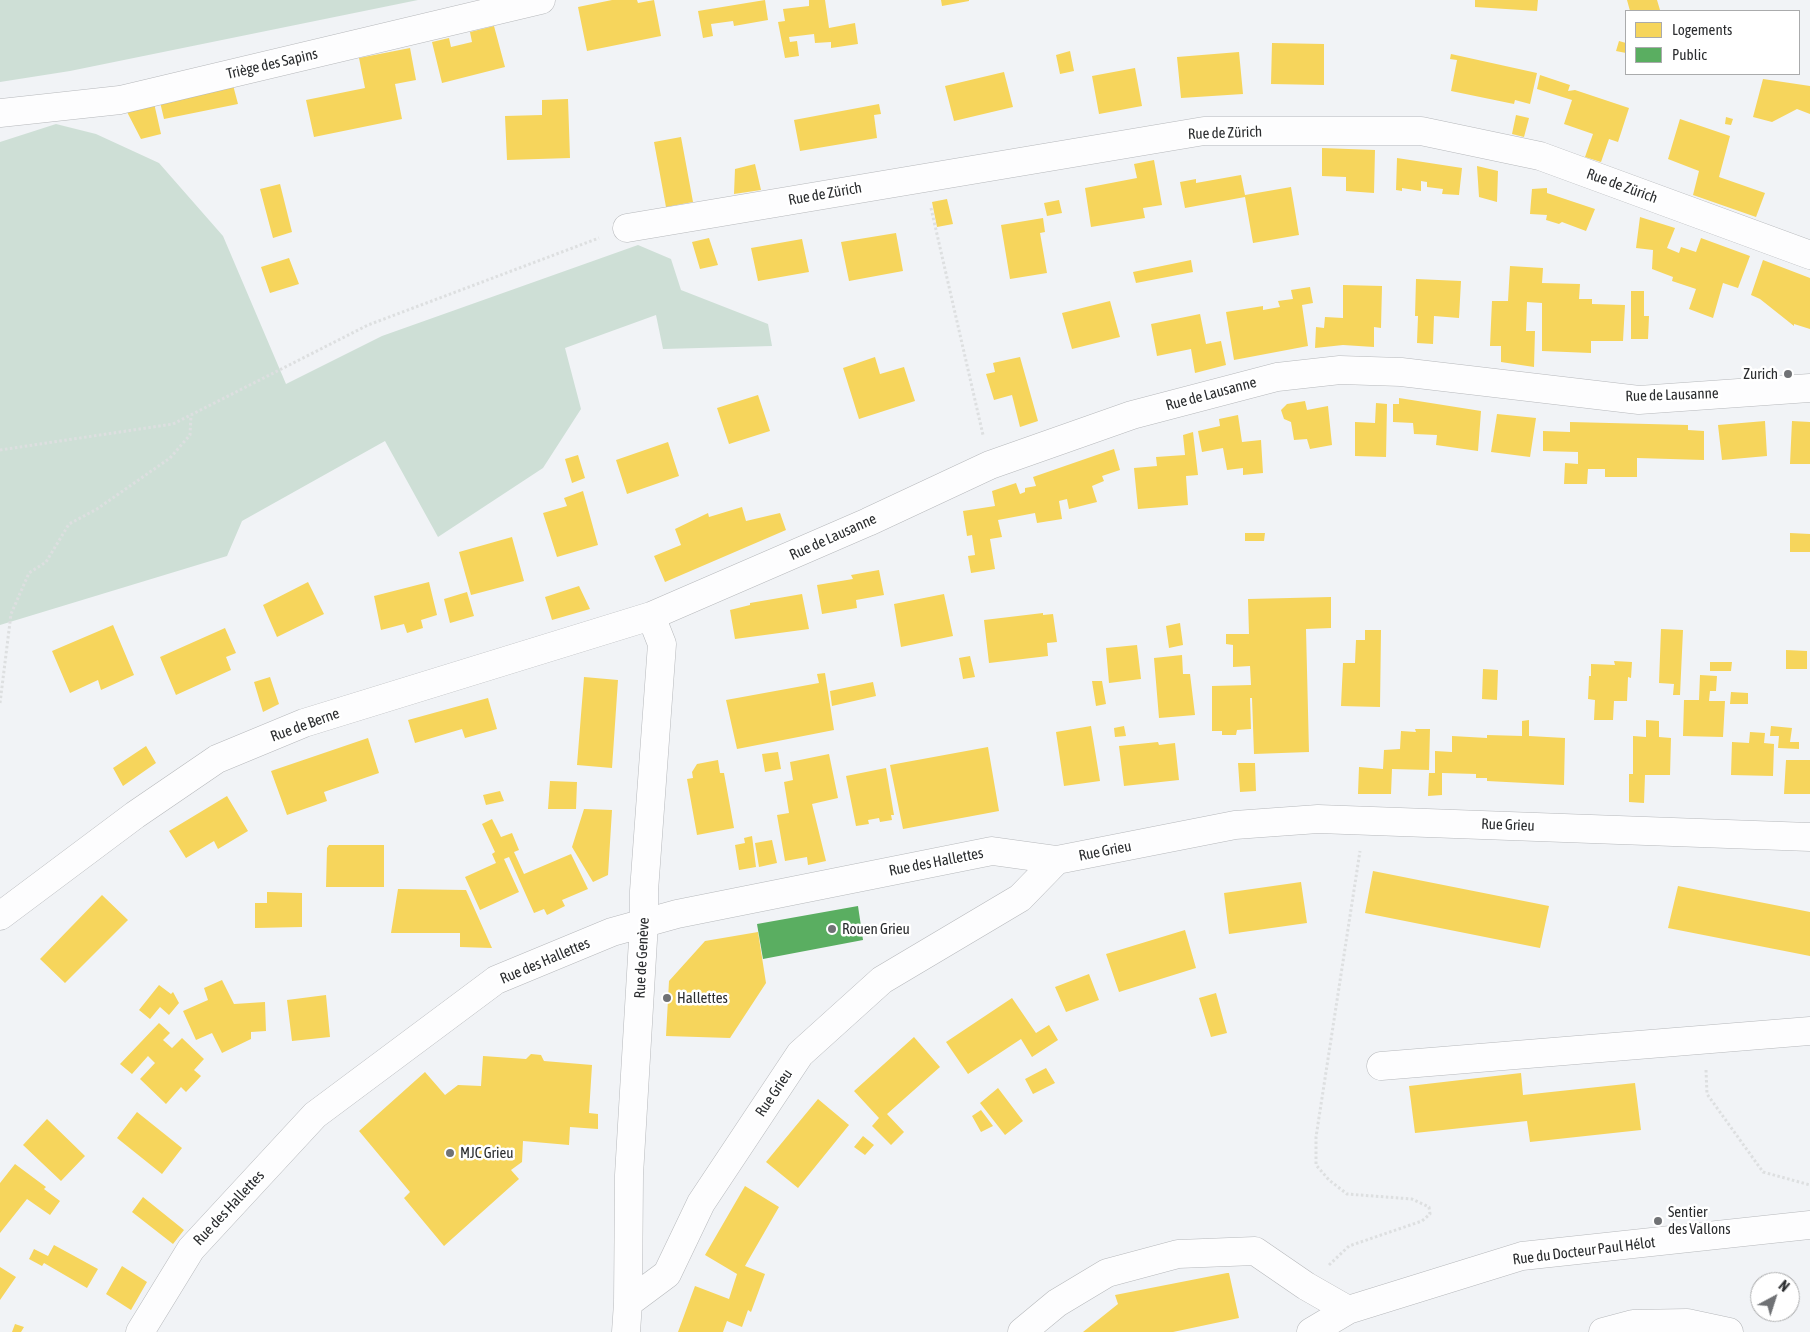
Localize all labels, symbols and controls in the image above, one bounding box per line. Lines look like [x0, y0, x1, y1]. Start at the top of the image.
legend [1625, 10, 1800, 75]
text: Logements [1672, 21, 1732, 38]
street label: Triège des Sapins [225, 45, 319, 83]
text: Public [1672, 46, 1707, 63]
street label: Rue de Zürich [1188, 123, 1262, 143]
street label: Rue de Zürich [1584, 165, 1660, 207]
street label: Rue de Zürich [787, 179, 863, 209]
place label: Zurich [1743, 365, 1778, 383]
marker: Zurich [1782, 368, 1794, 380]
street label: Rue de Lausanne [1164, 373, 1258, 415]
street label: Rue de Lausanne [1625, 384, 1719, 406]
street label: Rue de Lausanne [787, 510, 879, 564]
street label: Rue de Berne [268, 704, 342, 746]
street label: Rue Grieu [1481, 815, 1535, 835]
street label: Rue Grieu [1077, 837, 1133, 865]
street label: Rue des Hallettes [887, 844, 985, 880]
street label: Rue de Genève [631, 917, 653, 999]
place label: Rouen Grieu [842, 920, 910, 938]
marker: Rouen Grieu [826, 923, 838, 935]
street label: Rue des Hallettes [497, 934, 593, 988]
place label: Hallettes [677, 989, 728, 1007]
marker: Hallettes [661, 992, 673, 1004]
street label: Rue Grieu [752, 1066, 796, 1120]
place label: MJC Grieu [460, 1144, 514, 1162]
marker: MJC Grieu [444, 1147, 456, 1159]
street label: Rue des Hallettes [190, 1167, 268, 1249]
place label: Sentier des Vallons [1668, 1203, 1731, 1238]
marker: Sentier des Vallons [1652, 1215, 1664, 1227]
street label: Rue du Docteur Paul Hélot [1512, 1233, 1656, 1269]
north arrow [1750, 1272, 1800, 1322]
text: N [1776, 1277, 1792, 1295]

